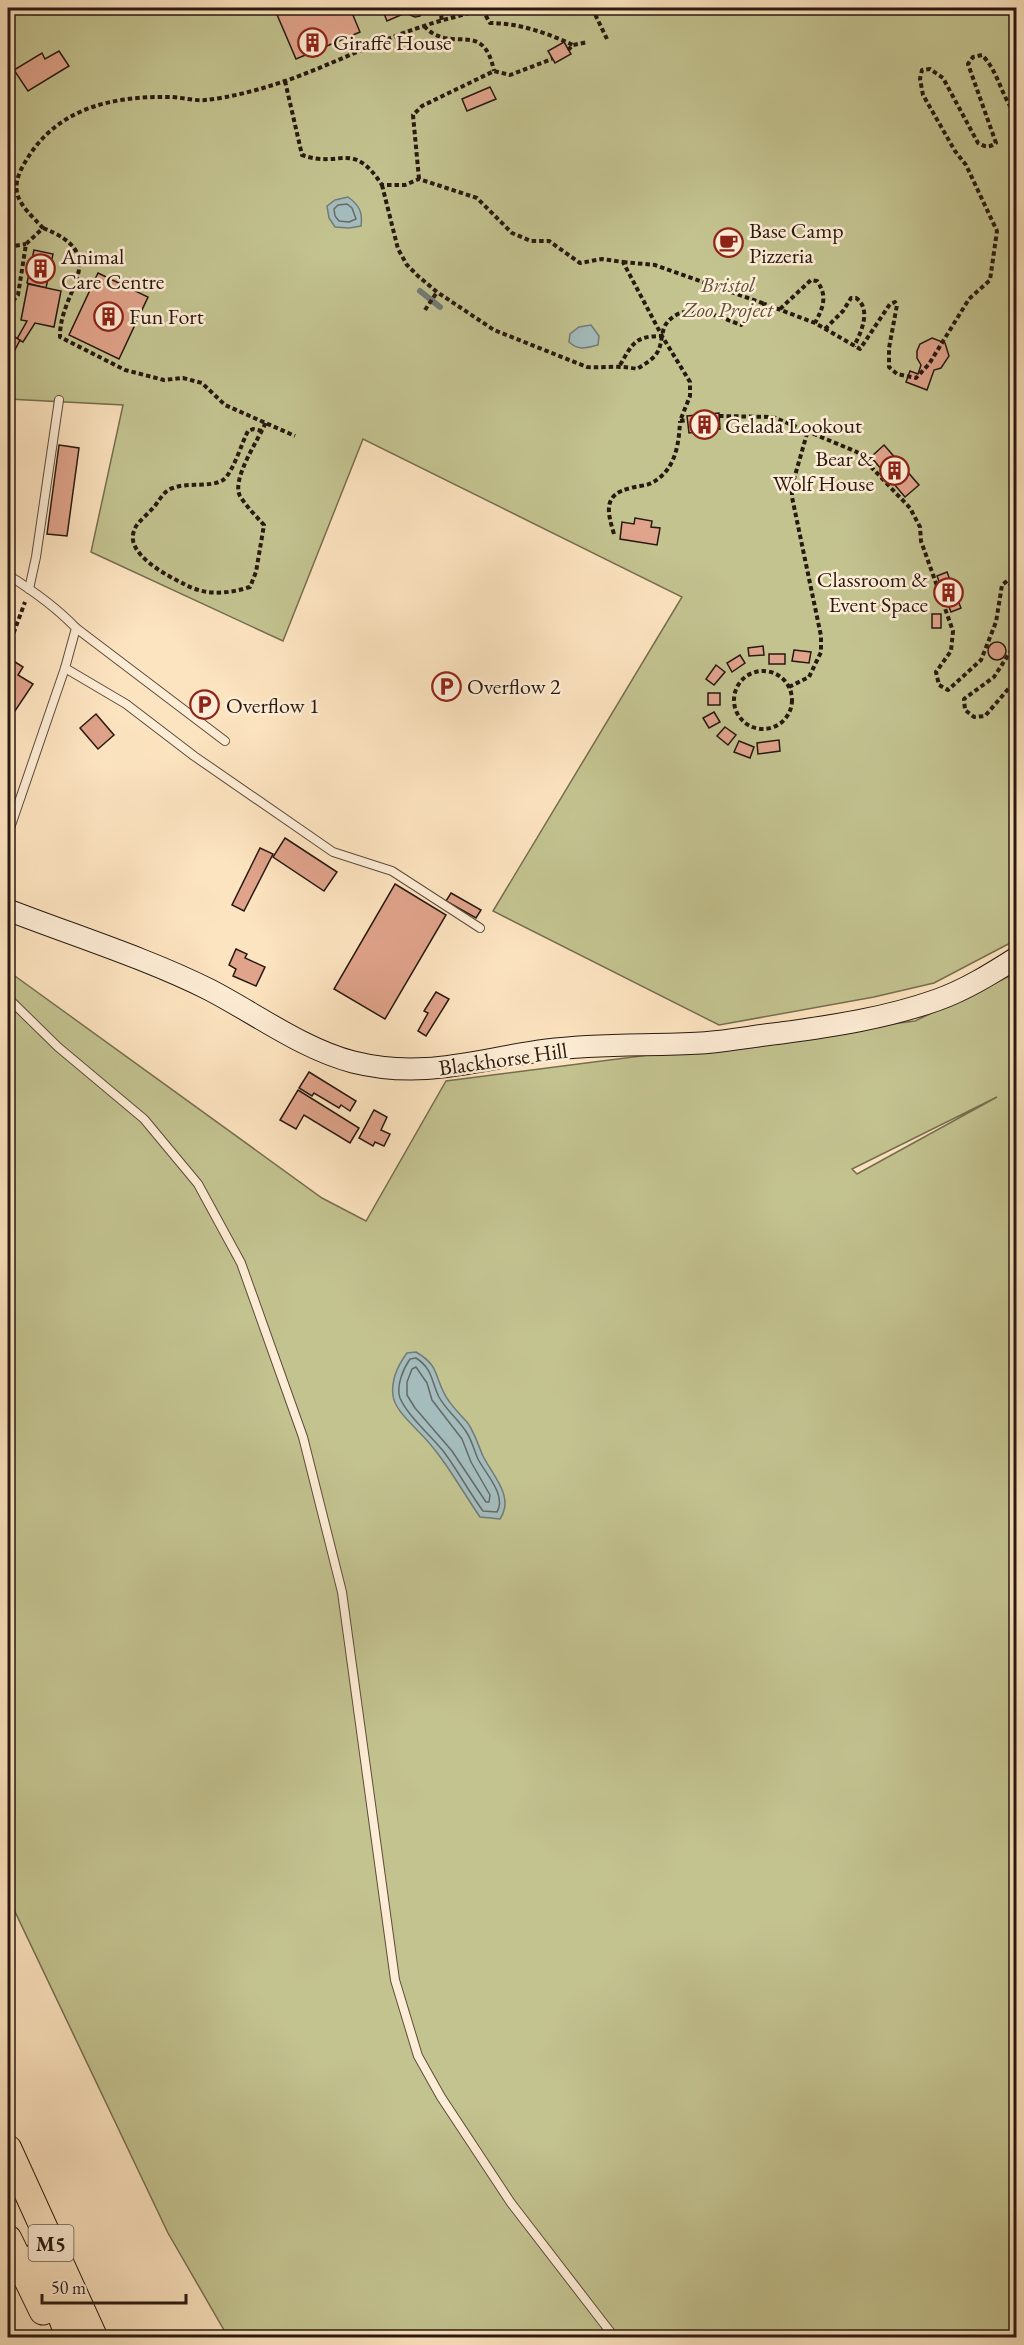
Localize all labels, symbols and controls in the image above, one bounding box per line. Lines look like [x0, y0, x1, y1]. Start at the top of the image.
building icon: Giraffe House [296, 26, 328, 58]
place label: Giraffe House [333, 28, 452, 57]
place label: Base Camp Pizzeria [749, 216, 844, 270]
cafe icon: Base Camp Pizzeria [712, 227, 744, 259]
place label: Animal Care Centre [60, 242, 165, 296]
building icon: Animal Care Centre [24, 253, 56, 285]
park label: Bristol Zoo Project [682, 270, 775, 324]
building icon: Fun Fort [92, 300, 124, 332]
place label: Fun Fort [129, 302, 204, 331]
building icon: Gelada Lookout [688, 409, 720, 441]
place label: Gelada Lookout [725, 411, 862, 440]
place label: Bear & Wolf House [773, 444, 874, 498]
building icon: Bear & Wolf House [879, 455, 911, 487]
place label: Classroom & Event Space [817, 565, 928, 619]
building icon: Classroom & Event Space [933, 576, 965, 608]
parking icon: Overflow 2 [430, 670, 462, 702]
place label: Overflow 2 [467, 672, 561, 701]
parking icon: Overflow 1 [189, 689, 221, 721]
place label: Overflow 1 [226, 691, 320, 720]
street label: Blackhorse Hill [437, 1036, 569, 1082]
road number: M5 [28, 2225, 74, 2261]
scale bar [42, 2267, 186, 2305]
text: 50 m [51, 2276, 86, 2299]

